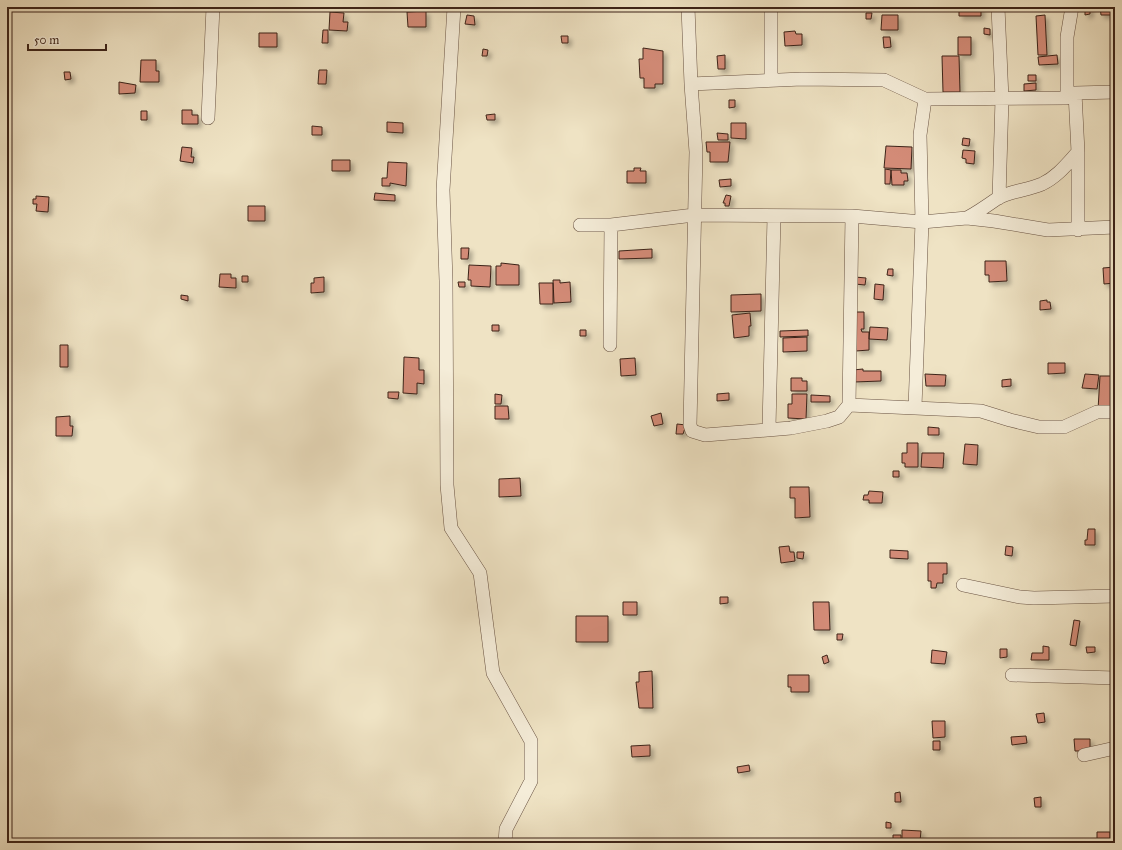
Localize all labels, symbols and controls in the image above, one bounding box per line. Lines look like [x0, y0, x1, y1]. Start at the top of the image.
scale bar [28, 26, 106, 52]
text: 50 m [34, 33, 59, 47]

